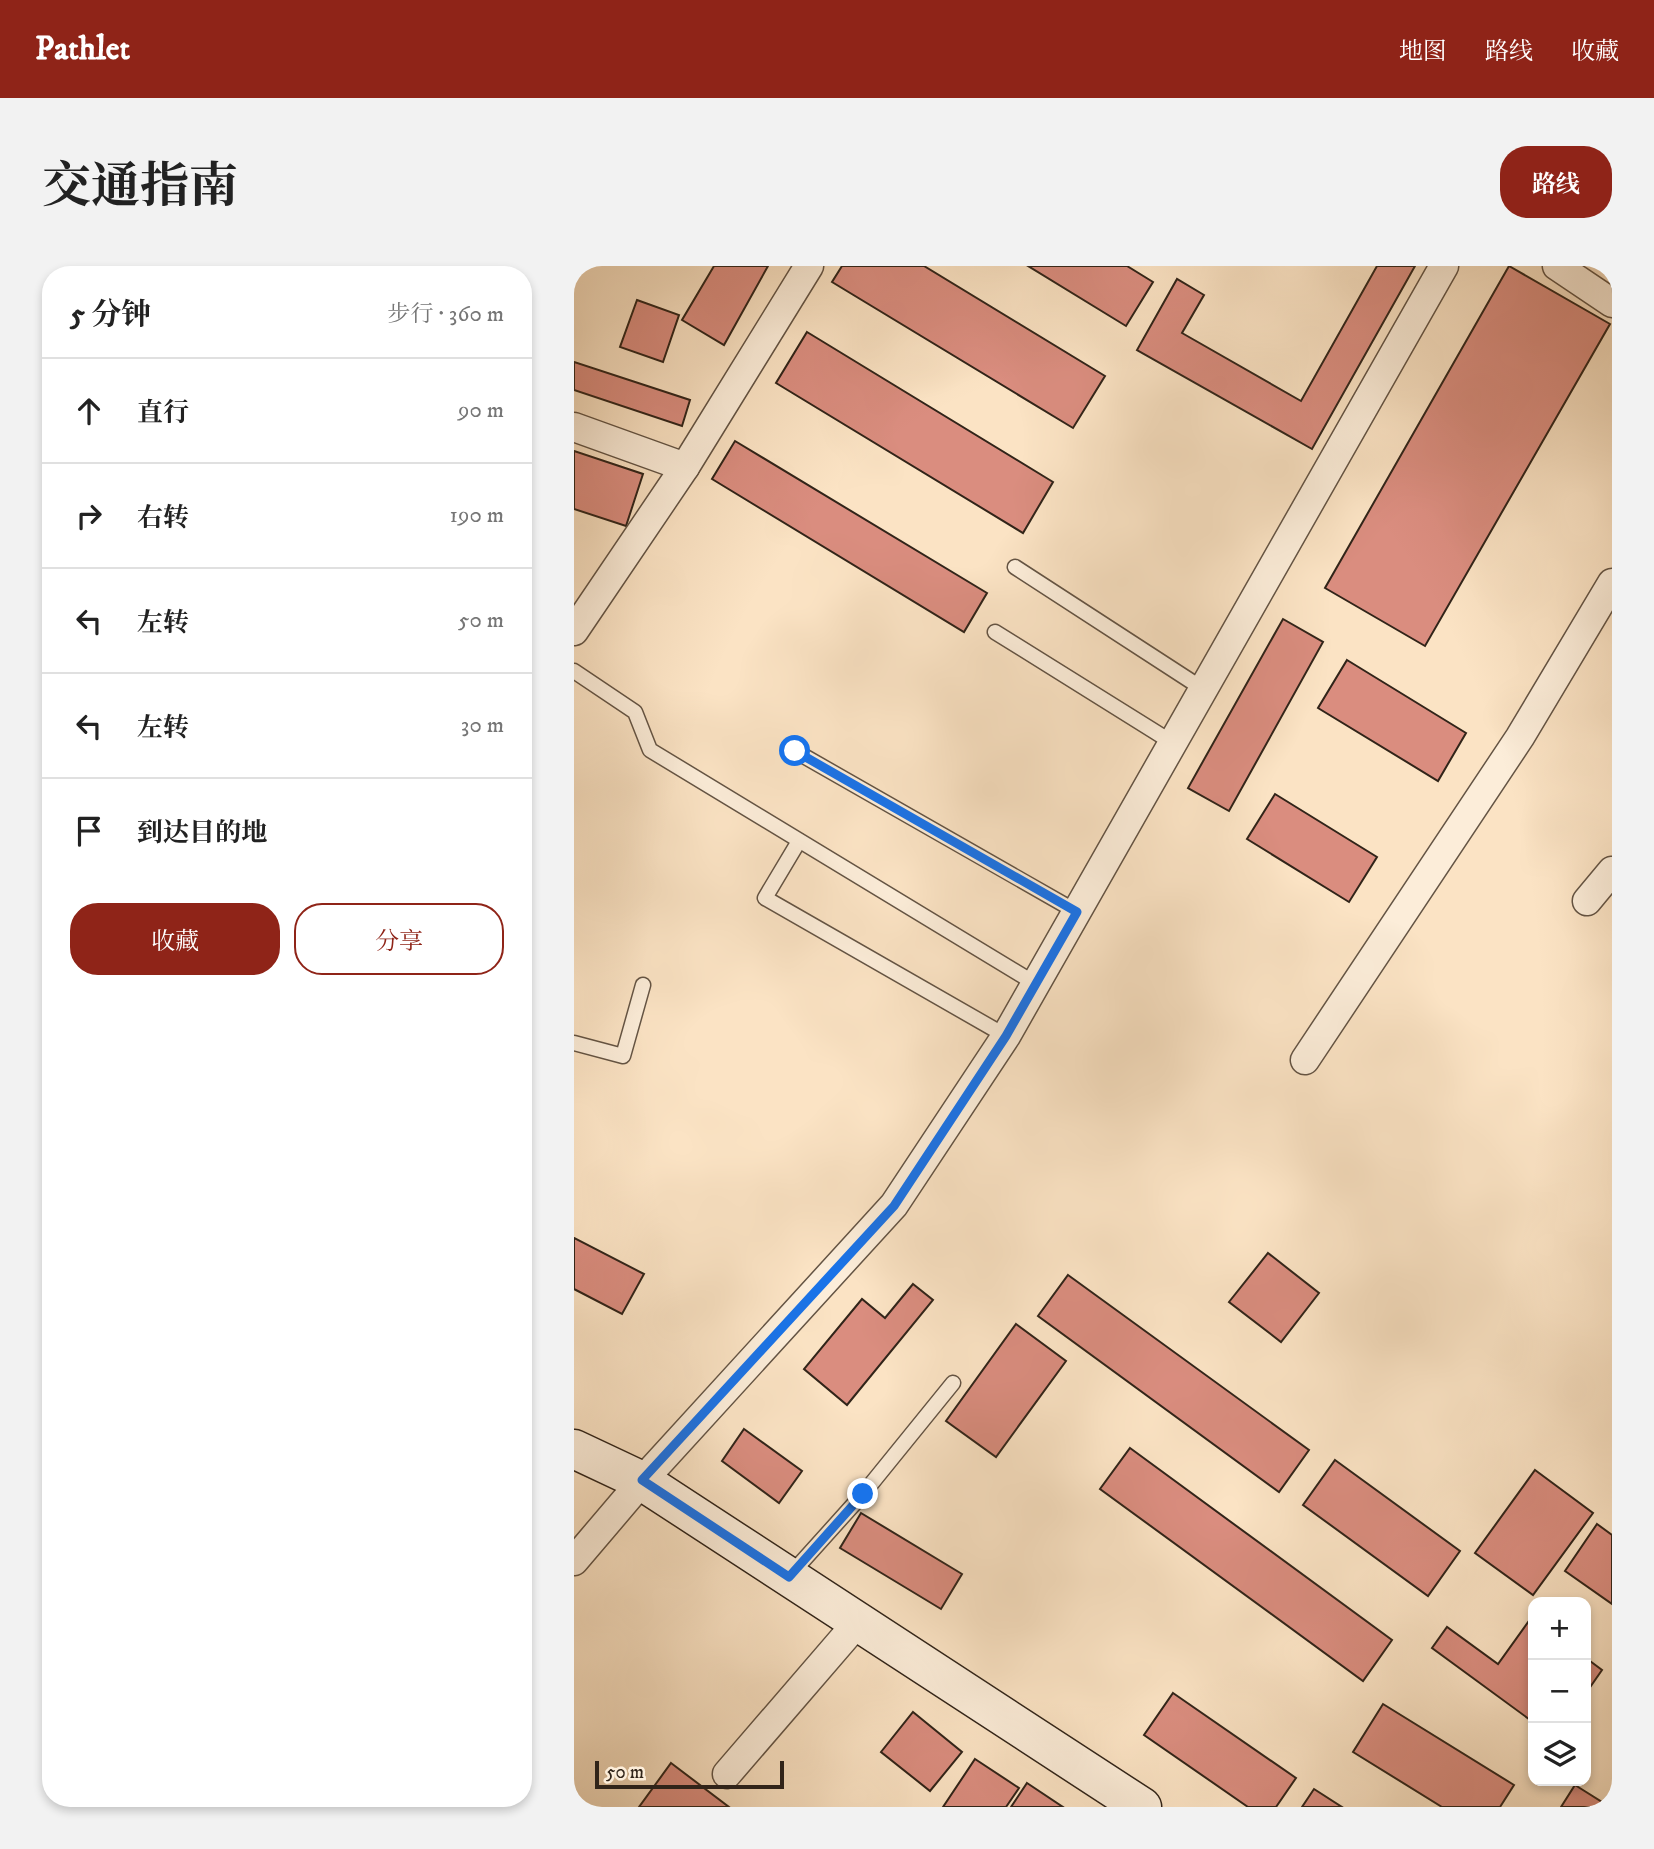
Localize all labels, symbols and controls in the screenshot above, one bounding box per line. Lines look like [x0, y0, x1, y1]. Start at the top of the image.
text: Pathlet [35, 29, 130, 70]
text: 地图 [1399, 37, 1447, 67]
text: 路线 [1485, 37, 1533, 67]
text: 收藏 [1571, 37, 1619, 67]
button: 路线 [1500, 146, 1612, 218]
text: 交通指南 [42, 157, 238, 219]
text: 5 分钟 [70, 297, 151, 334]
text: 步行 · 360 m [387, 300, 504, 329]
icon: ahead [70, 392, 108, 430]
text: 90 m [458, 396, 504, 425]
text: 直行 [137, 397, 189, 430]
icon: right [70, 497, 108, 535]
text: 190 m [450, 501, 504, 530]
text: 右转 [137, 502, 189, 535]
icon: left [70, 602, 108, 640]
text: 50 m [458, 606, 504, 635]
text: 左转 [137, 607, 189, 640]
icon: left [70, 707, 108, 745]
text: 30 m [461, 711, 504, 740]
text: 左转 [137, 712, 189, 745]
route start [779, 735, 810, 766]
icon: arrive [70, 812, 108, 850]
text: 到达目的地 [137, 817, 267, 850]
button: 收藏 [70, 903, 280, 975]
button: 分享 [294, 903, 504, 975]
route end [847, 1478, 878, 1509]
map controls [1528, 1597, 1591, 1786]
button: + [1528, 1597, 1591, 1660]
button: − [1528, 1660, 1591, 1723]
button: layers [1528, 1723, 1591, 1786]
scale bar [595, 1758, 784, 1790]
text: 50 m [606, 1761, 644, 1784]

